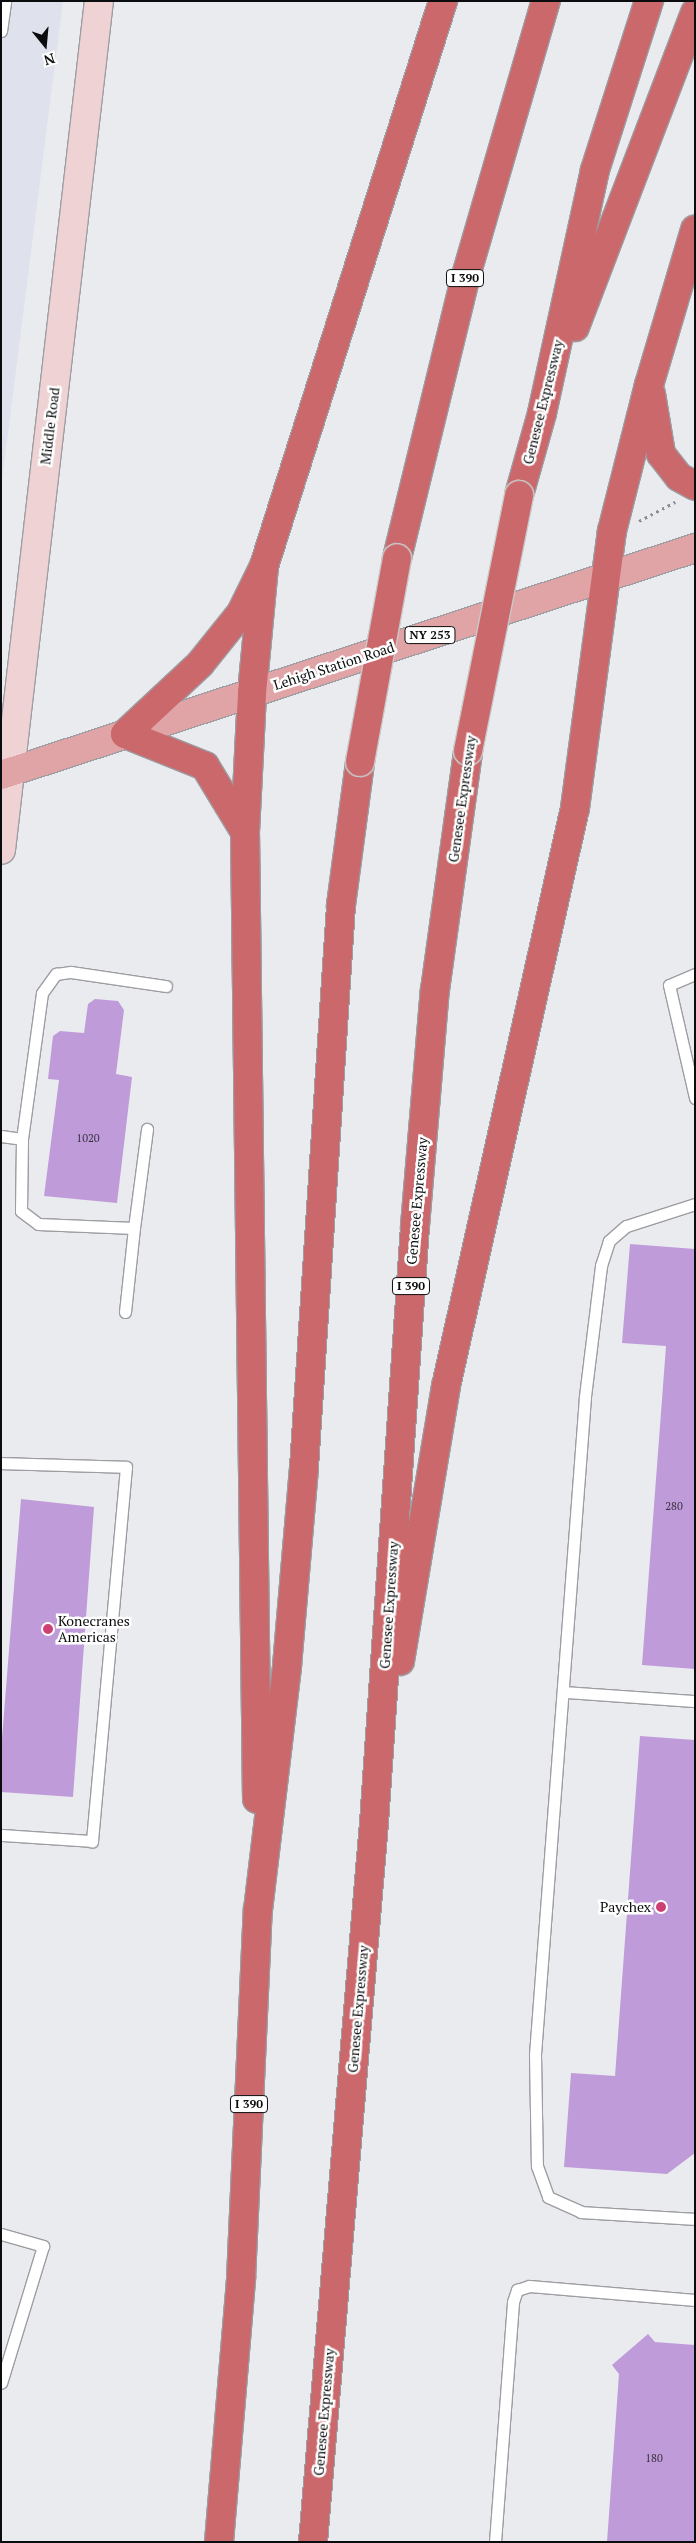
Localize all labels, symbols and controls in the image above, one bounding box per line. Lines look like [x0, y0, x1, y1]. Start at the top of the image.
north arrow [20, 20, 70, 70]
text: N [42, 49, 57, 70]
road number: I 390 [445, 268, 485, 288]
street label: Genesee Expressway [519, 338, 567, 466]
street label: Middle Road [37, 386, 63, 466]
road number: NY 253 [404, 626, 456, 644]
street label: Lehigh Station Road [271, 639, 397, 693]
street label: Genesee Expressway [445, 735, 479, 863]
house number: 1020 [76, 1131, 100, 1145]
street label: Genesee Expressway [403, 1137, 431, 1265]
road number: I 390 [391, 1276, 431, 1295]
house number: 280 [665, 1499, 683, 1513]
street label: Genesee Expressway [376, 1541, 402, 1669]
place label: Konecranes Americas [58, 1613, 130, 1645]
marker: Konecranes Americas [42, 1623, 54, 1635]
place label: Paychex [600, 1899, 651, 1915]
marker: Paychex [655, 1901, 667, 1913]
street label: Genesee Expressway [344, 1945, 372, 2073]
road number: I 390 [229, 2094, 269, 2114]
street label: Genesee Expressway [310, 2348, 338, 2476]
house number: 180 [645, 2451, 663, 2465]

